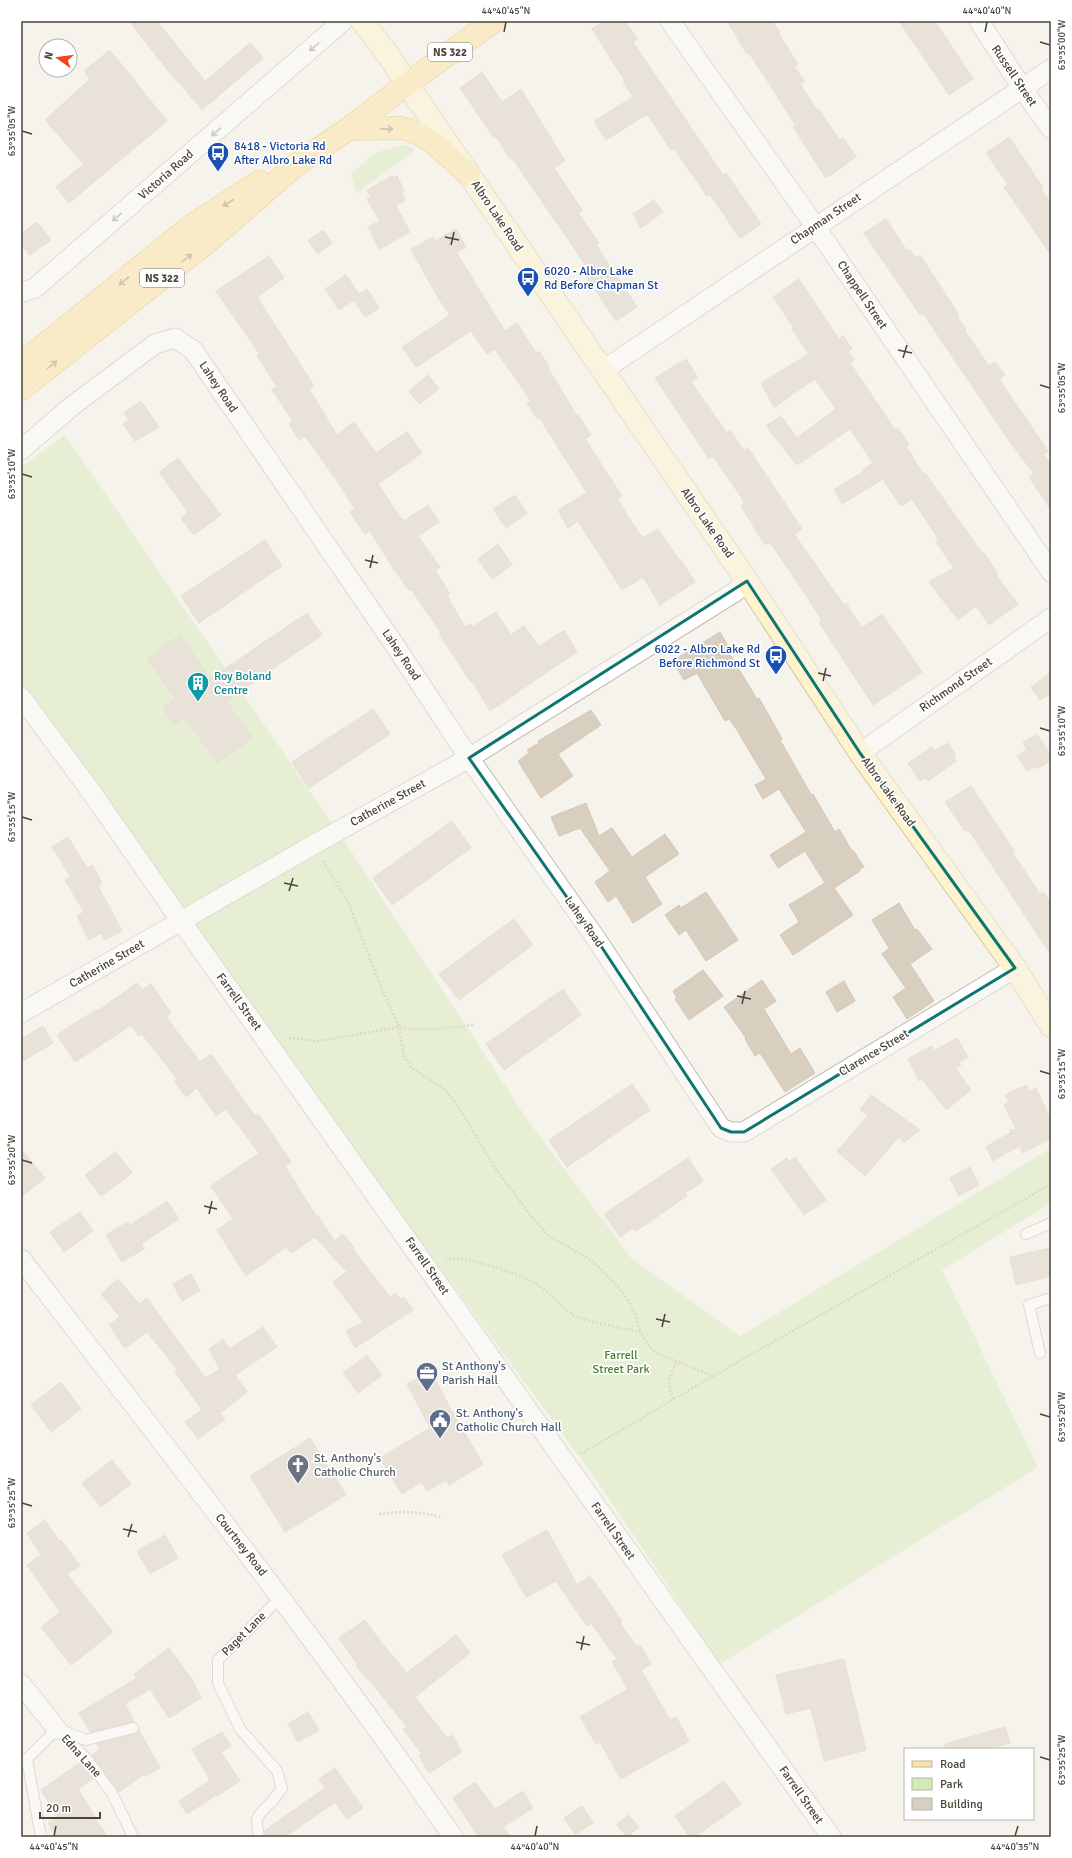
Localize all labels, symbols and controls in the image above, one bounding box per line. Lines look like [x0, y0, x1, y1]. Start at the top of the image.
text: 44°40'45"N [482, 5, 530, 17]
text: 44°40'40"N [963, 5, 1011, 17]
text: 63°35'00"W [1056, 19, 1068, 70]
north arrow [38, 38, 78, 78]
one-way arrow [309, 42, 319, 51]
street label: Russell Street [988, 42, 1040, 110]
road number: NS 322 [428, 43, 472, 61]
text: N [42, 50, 56, 61]
text: 63°35'05"W [6, 105, 18, 156]
one-way arrow [380, 125, 393, 132]
one-way arrow [210, 127, 221, 136]
place label: 8418 - Victoria Rd After Albro Lake Rd [234, 139, 332, 168]
bus stop icon: 8418 - Victoria Rd After Albro Lake Rd [205, 140, 231, 173]
street label: Victoria Road [135, 147, 197, 203]
street label: Albro Lake Road [468, 178, 526, 254]
street label: Chapman Street [788, 190, 864, 248]
one-way arrow [223, 199, 234, 207]
one-way arrow [112, 212, 123, 221]
one-way arrow [181, 254, 192, 263]
street label: Chappell Street [834, 258, 890, 332]
place label: 6020 - Albro Lake Rd Before Chapman St [544, 264, 658, 293]
bus stop icon: 6020 - Albro Lake Rd Before Chapman St [515, 265, 541, 298]
road number: NS 322 [140, 269, 184, 287]
one-way arrow [119, 276, 129, 285]
street label: Lahey Road [195, 359, 241, 415]
one-way arrow [46, 360, 57, 369]
text: 63°35'05"W [1056, 362, 1068, 413]
text: 63°35'10"W [6, 448, 18, 499]
street label: Albro Lake Road [677, 485, 737, 561]
street label: Lahey Road [378, 627, 424, 683]
place label: 6022 - Albro Lake Rd Before Richmond St [654, 642, 760, 671]
bus stop icon: 6022 - Albro Lake Rd Before Richmond St [763, 643, 789, 676]
street label: Richmond Street [917, 654, 995, 716]
place label: Roy Boland Centre [214, 669, 271, 698]
building icon: Roy Boland Centre [185, 670, 211, 703]
text: 63°35'10"W [1056, 705, 1068, 756]
street label: Albro Lake Road [858, 754, 918, 830]
street label: Catherine Street [348, 776, 428, 830]
text: 63°35'15"W [6, 791, 18, 842]
street label: Lahey Road [561, 894, 607, 950]
street label: Catherine Street [67, 936, 147, 992]
street label: Farrell Street [213, 970, 265, 1034]
street label: Clarence Street [836, 1026, 912, 1080]
text: 63°35'15"W [1056, 1048, 1068, 1099]
text: 63°35'20"W [6, 1134, 18, 1185]
street label: Farrell Street [402, 1234, 452, 1298]
park label: Farrell Street Park [593, 1348, 649, 1377]
place label: St Anthony's Parish Hall [442, 1359, 506, 1388]
office icon: St Anthony's Parish Hall [414, 1360, 440, 1393]
text: 63°35'20"W [1056, 1391, 1068, 1442]
place label: St. Anthony's Catholic Church Hall [456, 1406, 562, 1435]
public building icon: St. Anthony's Catholic Church Hall [427, 1407, 453, 1440]
place label: St. Anthony's Catholic Church [314, 1451, 396, 1480]
church icon: St. Anthony's Catholic Church [285, 1452, 311, 1485]
text: 63°35'25"W [6, 1477, 18, 1528]
street label: Farrell Street [588, 1499, 638, 1563]
street label: Courtney Road [212, 1511, 270, 1579]
street label: Paget Lane [219, 1609, 269, 1659]
street label: Edna Lane [58, 1731, 104, 1781]
text: 63°35'25"W [1056, 1734, 1068, 1785]
legend [904, 1748, 1034, 1820]
text: Road [940, 1757, 966, 1772]
street label: Farrell Street [776, 1763, 826, 1827]
text: Park [940, 1777, 963, 1792]
scale bar [40, 1794, 100, 1820]
text: Building [940, 1797, 983, 1812]
text: 20 m [46, 1801, 71, 1816]
text: 44°40'45"N [30, 1841, 78, 1853]
text: 44°40'40"N [511, 1841, 559, 1853]
text: 44°40'35"N [991, 1841, 1039, 1853]

